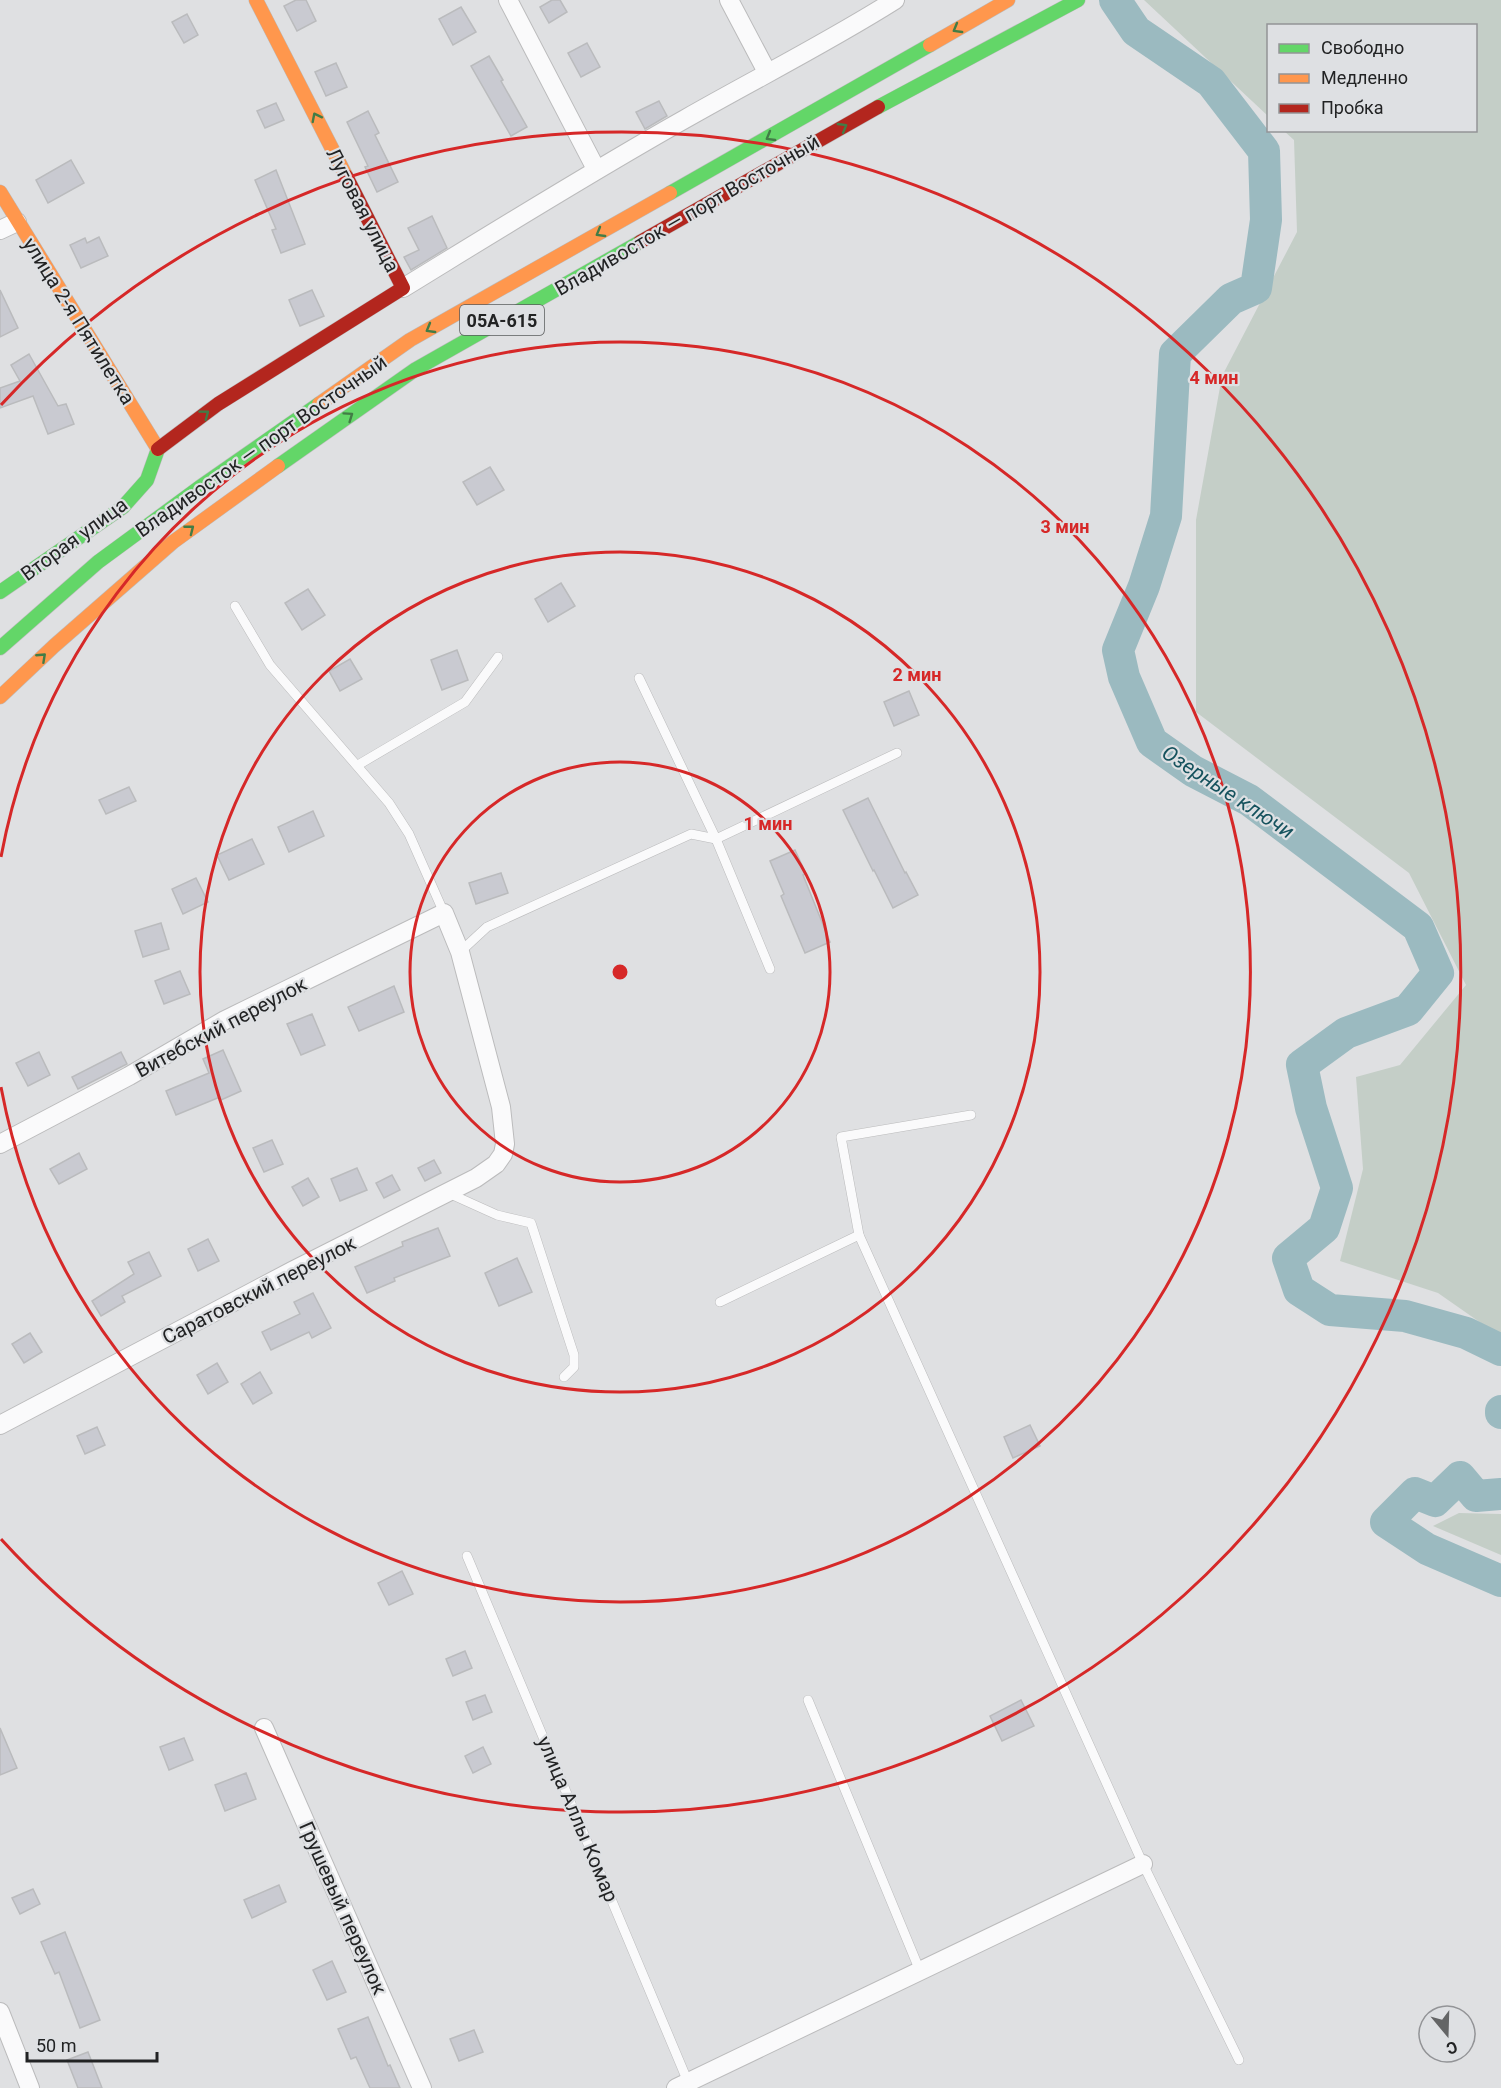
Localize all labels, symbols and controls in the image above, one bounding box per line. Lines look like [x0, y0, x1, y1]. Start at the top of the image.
one-way arrow [953, 22, 963, 34]
legend [1267, 24, 1477, 132]
text: Свободно [1321, 37, 1404, 58]
text: Медленно [1321, 67, 1408, 88]
text: Пробка [1321, 97, 1384, 118]
one-way arrow [312, 113, 323, 124]
one-way arrow [837, 123, 847, 134]
street label: Владивосток — порт Восточный [551, 129, 823, 301]
one-way arrow [765, 130, 776, 141]
street label: Луговая улица [321, 144, 405, 276]
one-way arrow [596, 226, 606, 237]
street label: улица 2-я Пятилетка [18, 233, 140, 409]
road number: 05А-615 [460, 305, 544, 335]
one-way arrow [426, 322, 436, 333]
street label: Владивосток — порт Восточный [131, 350, 391, 542]
text: 4 мин [1190, 367, 1238, 388]
one-way arrow [199, 410, 210, 421]
one-way arrow [342, 412, 353, 423]
street label: Вторая улица [16, 492, 132, 586]
text: 3 мин [1041, 516, 1089, 537]
one-way arrow [183, 526, 194, 537]
one-way arrow [36, 653, 46, 664]
text: 2 мин [893, 664, 941, 685]
water label: Озерные ключи [1158, 740, 1299, 844]
text: 1 мин [744, 813, 792, 834]
centre of rings [610, 962, 630, 982]
street label: Витебский переулок [131, 972, 311, 1082]
street label: Саратовский переулок [158, 1231, 360, 1349]
street label: улица Аллы Комар [532, 1733, 624, 1905]
street label: Грушевый переулок [294, 1818, 392, 1998]
north arrow [1417, 2004, 1477, 2064]
scale bar [27, 2025, 158, 2063]
text: 50 m [36, 2035, 76, 2056]
text: С [1444, 2037, 1460, 2058]

